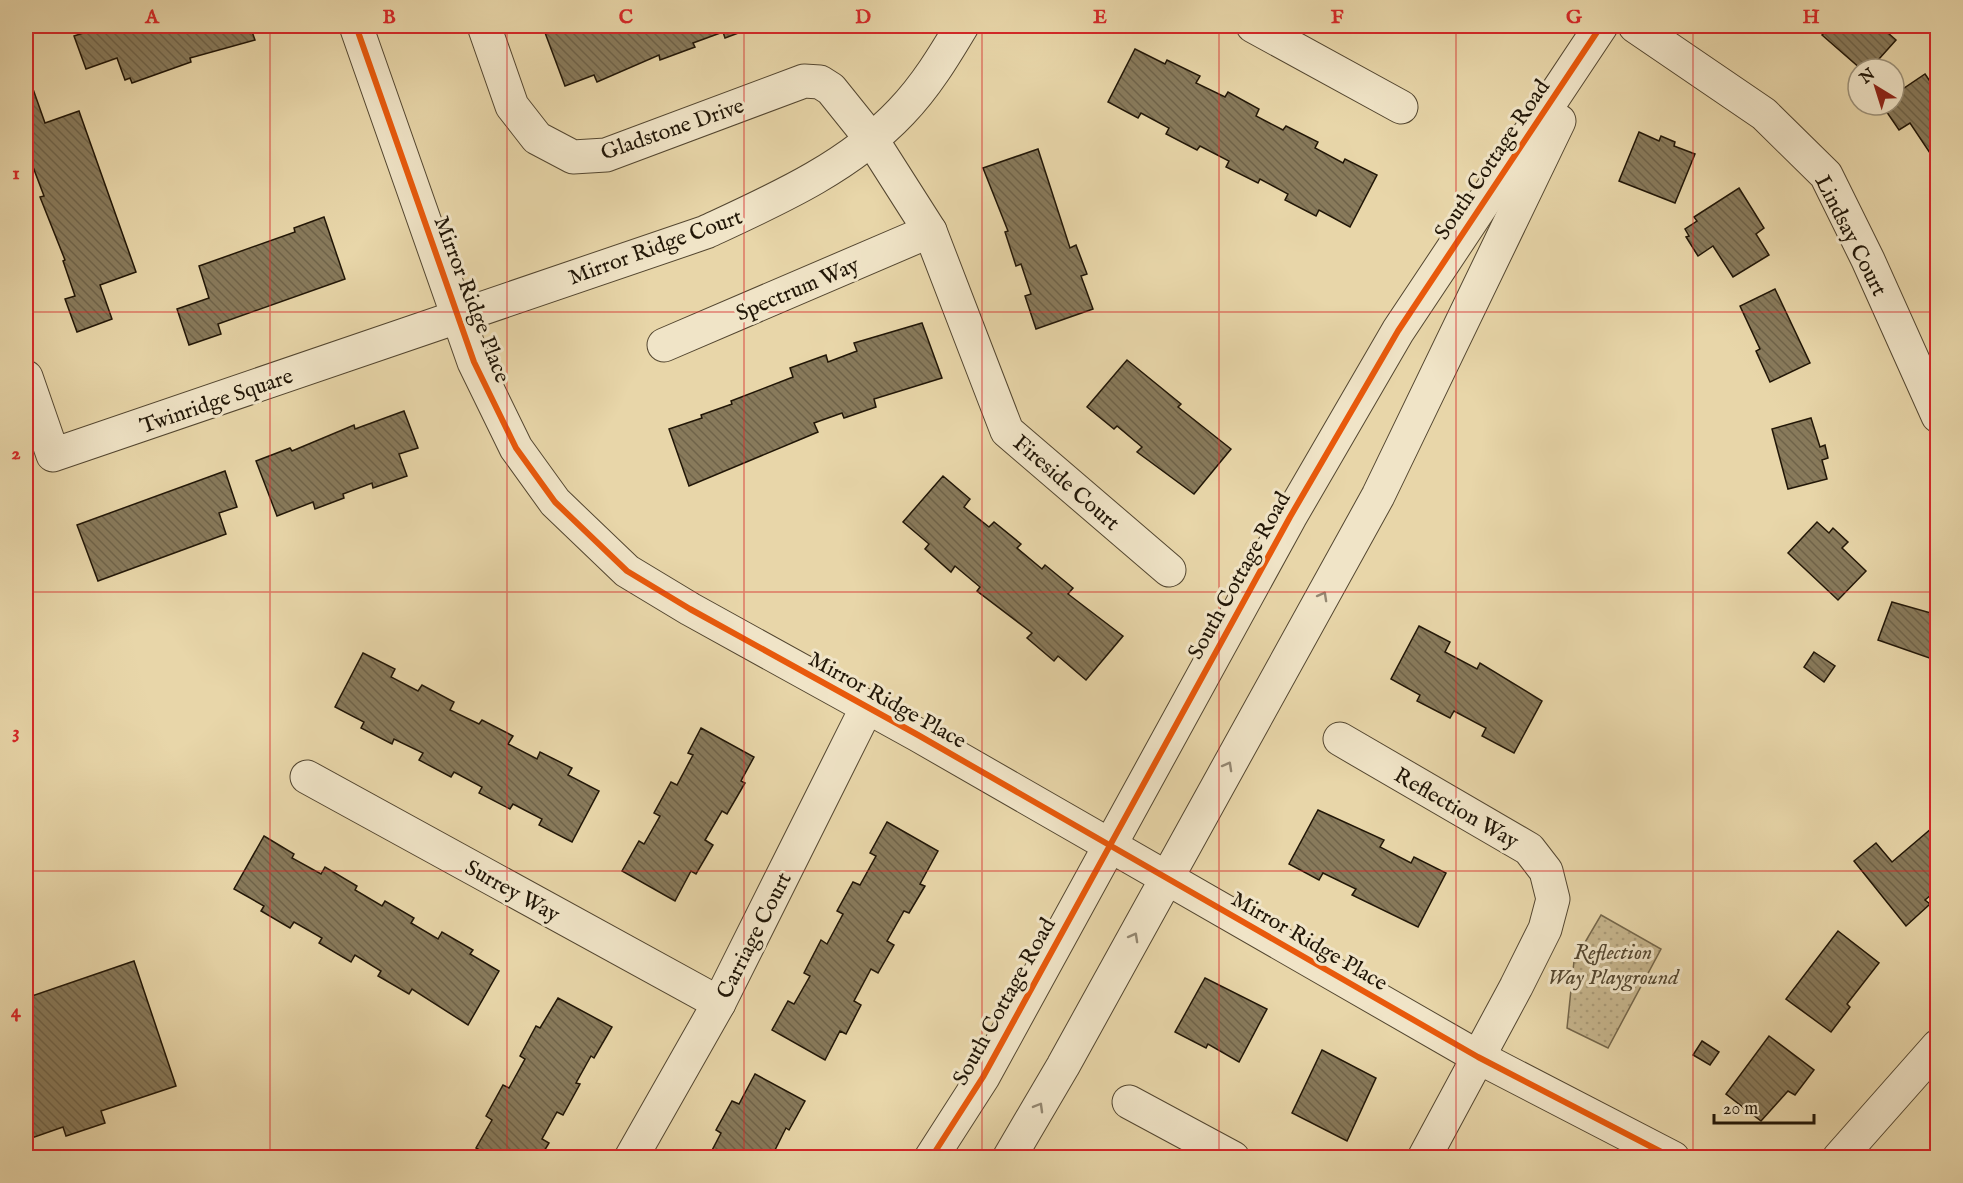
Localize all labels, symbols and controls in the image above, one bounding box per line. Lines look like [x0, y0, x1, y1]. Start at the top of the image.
text: A [144, 5, 160, 30]
text: B [382, 5, 396, 30]
text: C [619, 5, 633, 30]
text: D [855, 5, 871, 30]
text: E [1093, 5, 1107, 30]
text: F [1331, 5, 1344, 30]
text: G [1566, 5, 1583, 30]
text: H [1802, 5, 1820, 30]
north arrow [1846, 57, 1906, 117]
text: N [1856, 65, 1880, 90]
street label: South Cottage Road [1429, 74, 1557, 246]
street label: Gladstone Drive [597, 92, 748, 167]
text: 1 [12, 161, 20, 186]
street label: Lindsay Court [1808, 171, 1893, 302]
street label: Mirror Ridge Court [565, 203, 747, 292]
street label: Mirror Ridge Place [426, 212, 516, 387]
street label: Spectrum Way [732, 251, 864, 328]
street label: Twinridge Square [136, 363, 297, 441]
street label: Fireside Court [1006, 429, 1125, 538]
text: 2 [11, 441, 21, 466]
street label: South Cottage Road [1182, 487, 1298, 665]
one-way arrow [1315, 592, 1327, 602]
street label: Mirror Ridge Place [803, 646, 971, 756]
text: 3 [12, 720, 20, 745]
one-way arrow [1221, 762, 1232, 772]
street label: Reflection Way [1389, 762, 1524, 856]
street label: Surrey Way [460, 854, 565, 929]
street label: Carriage Court [711, 868, 799, 1004]
street label: Mirror Ridge Place [1226, 886, 1392, 998]
street label: South Cottage Road [947, 913, 1063, 1091]
one-way arrow [1127, 933, 1138, 943]
park label: Reflection Way Playground [1547, 939, 1680, 992]
text: 4 [11, 999, 22, 1024]
scale bar [1714, 1087, 1814, 1125]
text: 20 m [1723, 1098, 1758, 1121]
one-way arrow [1032, 1103, 1043, 1113]

